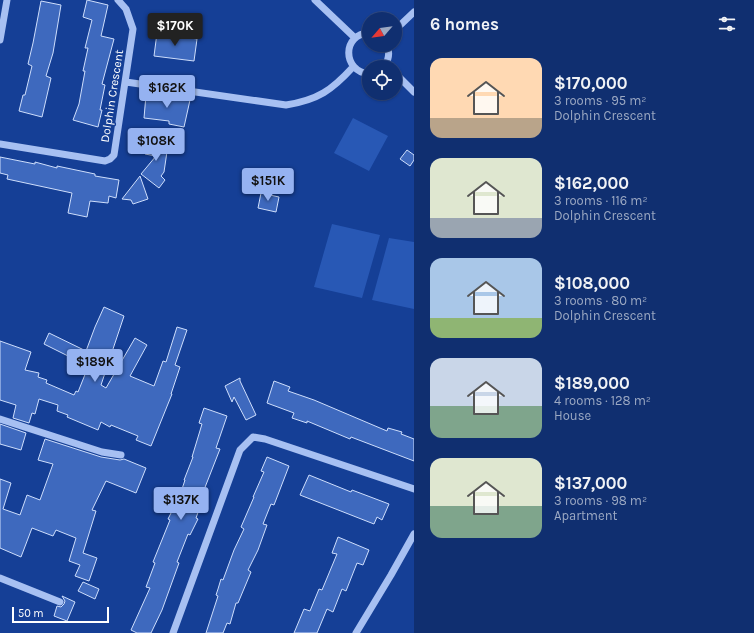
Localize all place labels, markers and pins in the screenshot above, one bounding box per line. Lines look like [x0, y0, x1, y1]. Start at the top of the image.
pin: $170K [147, 13, 203, 47]
pin: $162K [139, 75, 195, 109]
pin: $108K [128, 128, 184, 162]
pin: $151K [240, 168, 296, 202]
pin: $189K [67, 349, 123, 383]
pin: $137K [153, 487, 209, 521]

